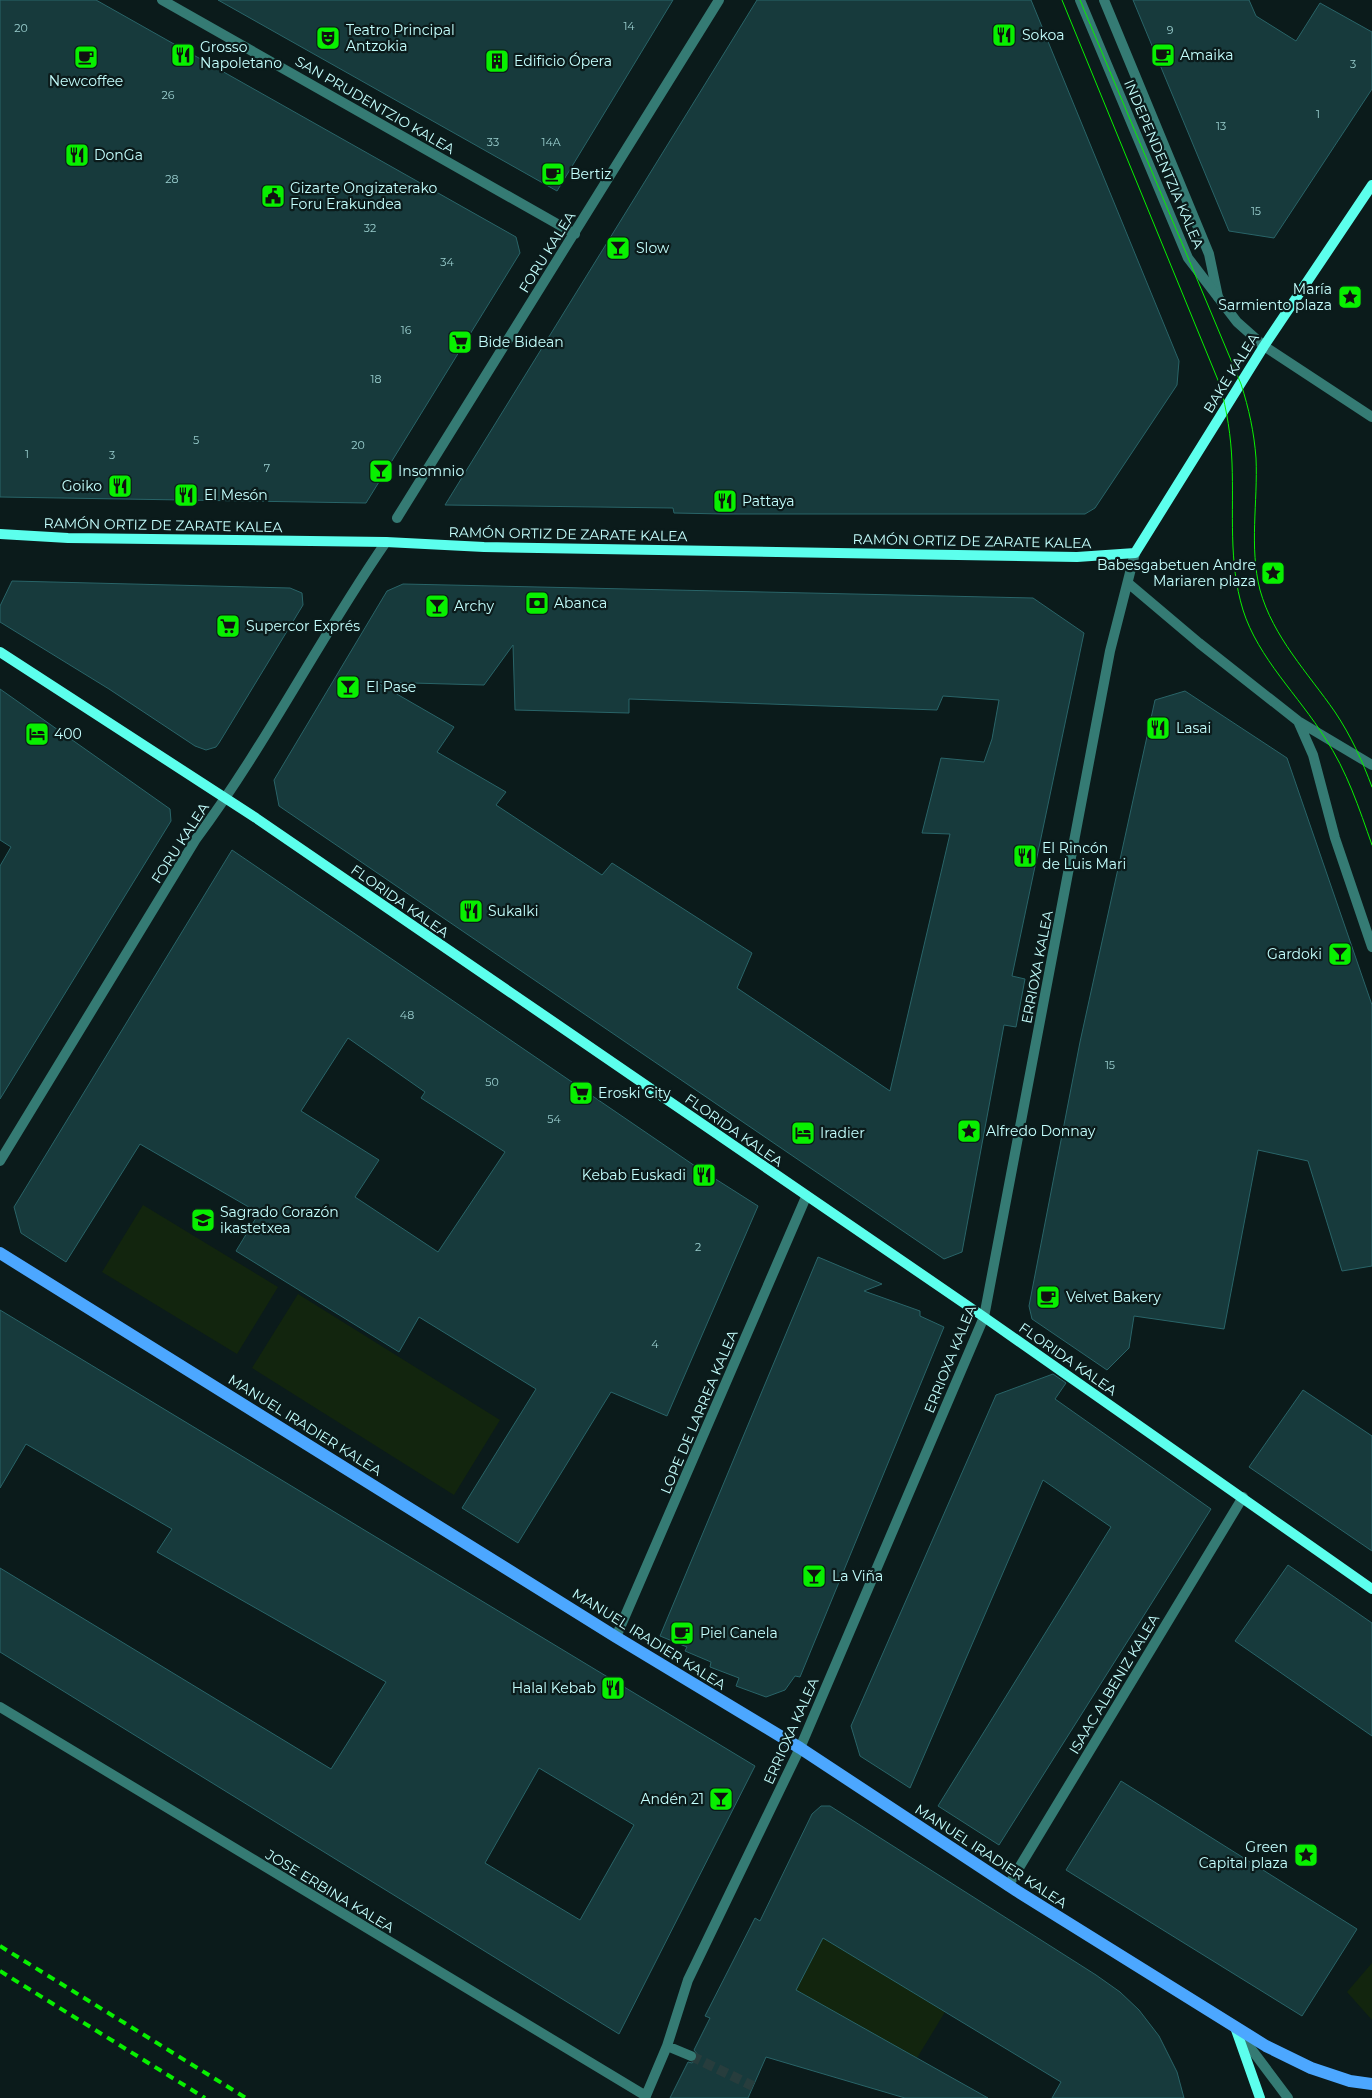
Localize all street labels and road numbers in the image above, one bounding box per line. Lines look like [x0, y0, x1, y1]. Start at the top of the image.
street label: SAN PRUDENTZIO KALEA [292, 52, 459, 159]
street label: INDEPENDENTZIA KALEA [1120, 77, 1208, 252]
street label: FORU KALEA [515, 207, 580, 296]
street label: BAKE KALEA [1199, 329, 1263, 416]
street label: RAMÓN ORTIZ DE ZARATE KALEA [43, 514, 284, 536]
street label: RAMÓN ORTIZ DE ZARATE KALEA [448, 523, 689, 545]
street label: RAMÓN ORTIZ DE ZARATE KALEA [852, 530, 1093, 552]
street label: FORU KALEA [147, 798, 213, 887]
street label: FLORIDA KALEA [348, 861, 453, 942]
street label: ERRIOXA KALEA [1017, 908, 1057, 1025]
street label: FLORIDA KALEA [682, 1090, 787, 1171]
street label: ERRIOXA KALEA [920, 1301, 980, 1416]
street label: FLORIDA KALEA [1016, 1319, 1121, 1400]
street label: LOPE DE LARREA KALEA [656, 1327, 742, 1497]
street label: MANUEL IRADIER KALEA [225, 1370, 386, 1480]
street label: MANUEL IRADIER KALEA [569, 1584, 730, 1694]
street label: ISAAC ALBENIZ KALEA [1065, 1610, 1163, 1757]
street label: ERRIOXA KALEA [759, 1674, 823, 1787]
street label: MANUEL IRADIER KALEA [912, 1800, 1071, 1912]
street label: JOSE ERBINA KALEA [261, 1845, 398, 1937]

